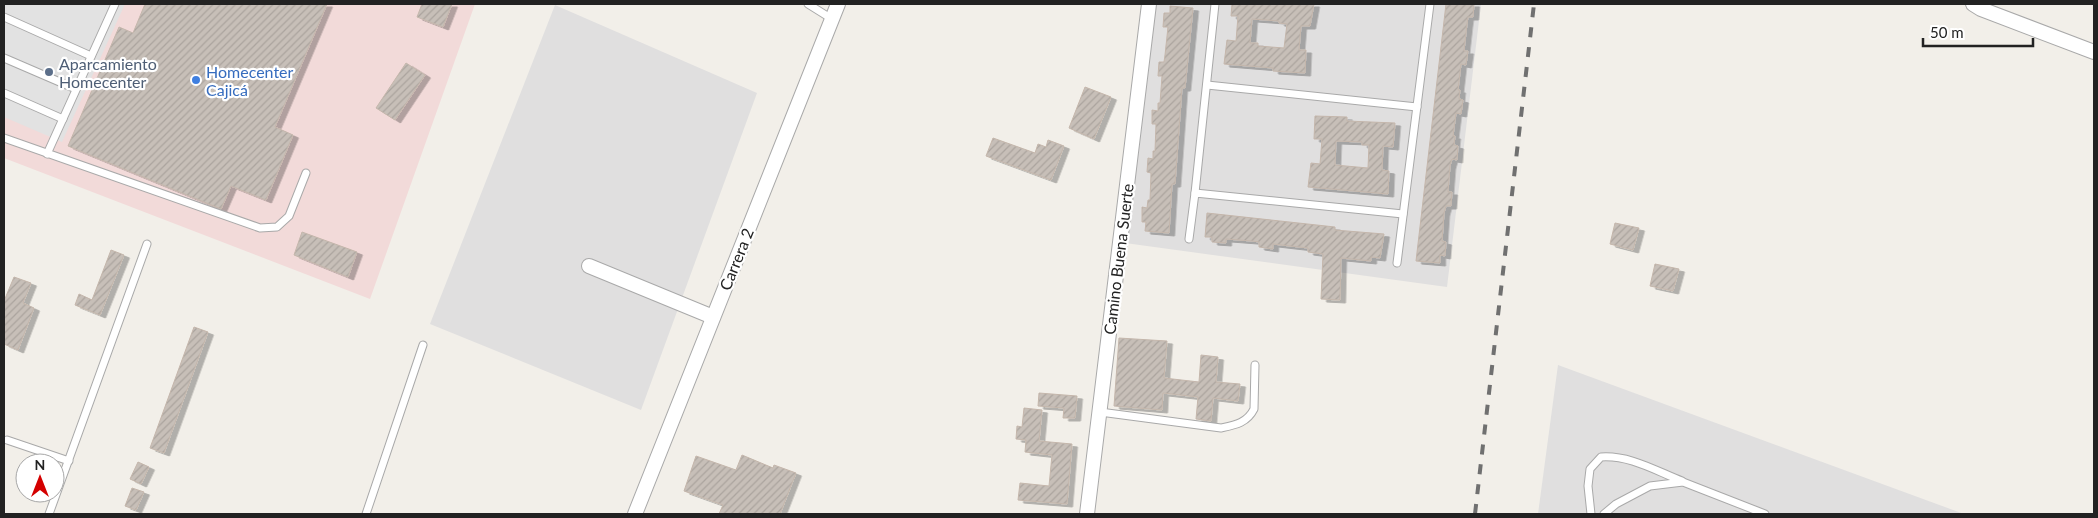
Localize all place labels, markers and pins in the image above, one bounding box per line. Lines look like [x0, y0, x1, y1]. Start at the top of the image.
place label: Aparcamiento Homecenter [59, 54, 157, 91]
place label: Homecenter Cajicá [206, 62, 294, 99]
marker: Aparcamiento Homecenter [43, 66, 55, 78]
marker: Homecenter Cajicá [190, 74, 202, 86]

